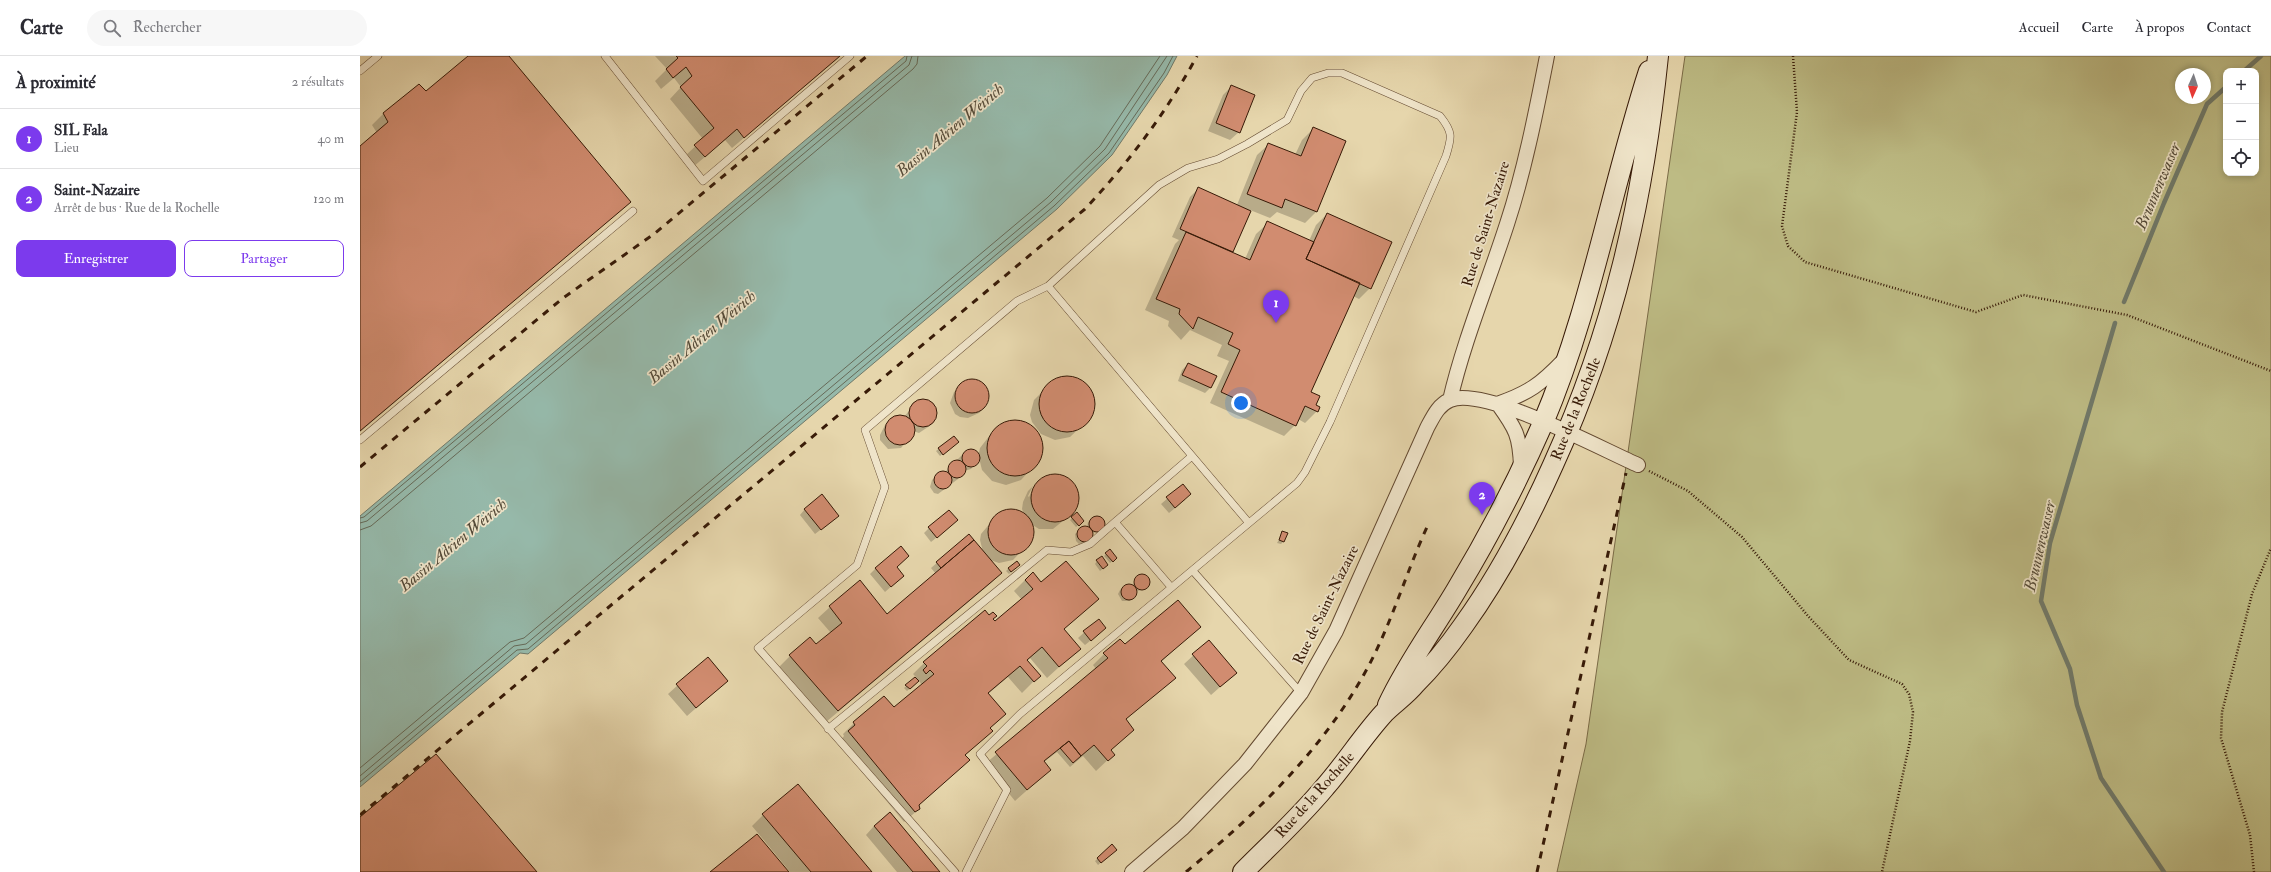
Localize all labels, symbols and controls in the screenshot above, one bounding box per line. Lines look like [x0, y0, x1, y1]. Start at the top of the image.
search box [87, 10, 367, 46]
text: Carte [20, 16, 63, 40]
icon: search [101, 17, 123, 39]
text: Rechercher [133, 18, 201, 37]
text: Accueil [2019, 19, 2059, 36]
text: Carte [2081, 19, 2113, 36]
text: À propos [2135, 19, 2184, 36]
text: Contact [2206, 19, 2251, 36]
north arrow [2175, 68, 2211, 104]
map controls [2223, 68, 2259, 176]
button: + [2223, 68, 2259, 104]
text: À proximité [16, 72, 96, 93]
text: 2 résultats [292, 74, 344, 90]
water label: Bassin Adrien Weirich [891, 79, 1008, 182]
button: − [2223, 104, 2259, 140]
text: SIL Fala [54, 121, 108, 140]
text: 1 [27, 131, 31, 147]
text: 40 m [318, 131, 344, 147]
water label: Brunnenwasser [2130, 139, 2186, 233]
text: Lieu [54, 140, 79, 156]
button: locate [2223, 140, 2259, 176]
street label: Rue de Saint-Nazaire [1458, 159, 1514, 289]
text: Saint-Nazaire [54, 181, 140, 200]
text: 2 [26, 191, 32, 207]
text: 120 m [313, 191, 344, 207]
text: Arrêt de bus · Rue de la Rochelle [54, 200, 219, 216]
button: Enregistrer [16, 240, 176, 277]
button: Partager [184, 240, 344, 277]
water label: Bassin Adrien Weirich [643, 286, 760, 389]
pin: 1 [1263, 290, 1289, 323]
street label: Rue de la Rochelle [1547, 355, 1605, 463]
your location [1231, 393, 1251, 413]
pin: 2 [1469, 482, 1495, 515]
water label: Bassin Adrien Weirich [394, 494, 511, 597]
water label: Brunnenwasser [2020, 498, 2060, 594]
street label: Rue de Saint-Nazaire [1289, 542, 1363, 668]
street label: Rue de la Rochelle [1271, 748, 1359, 842]

